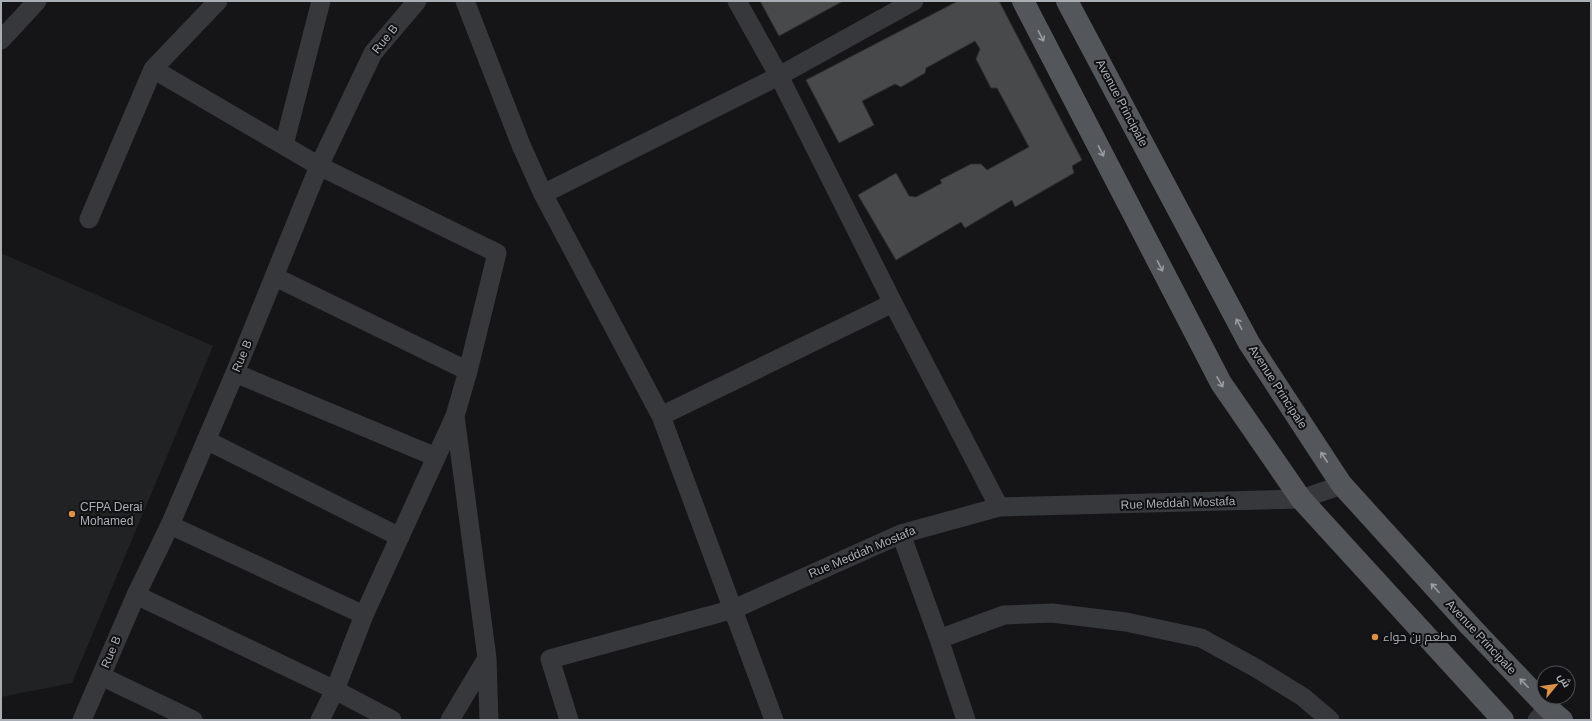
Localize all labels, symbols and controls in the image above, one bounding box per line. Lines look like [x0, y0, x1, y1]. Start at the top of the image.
street label: Rue B [369, 22, 401, 56]
one-way arrow [1037, 29, 1045, 41]
street label: Avenue Principale [1093, 57, 1151, 149]
one-way arrow [1097, 145, 1105, 157]
one-way arrow [1157, 260, 1165, 272]
one-way arrow [1235, 318, 1242, 330]
street label: Rue B [229, 338, 255, 374]
street label: Avenue Principale [1246, 343, 1310, 432]
one-way arrow [1217, 376, 1225, 388]
one-way arrow [1320, 452, 1328, 463]
street label: Rue Meddah Mostafa [1120, 494, 1236, 512]
place label: CFPA Derai Mohamed [80, 500, 142, 528]
marker: CFPA Derai Mohamed [67, 509, 77, 519]
street label: Rue Meddah Mostafa [806, 523, 918, 581]
one-way arrow [1431, 583, 1440, 593]
street label: Avenue Principale [1443, 597, 1519, 677]
place label: مطعم بن حواء [1383, 630, 1457, 645]
marker: مطعم بن حواء [1370, 632, 1380, 642]
street label: Rue B [98, 634, 124, 670]
north arrow [1536, 665, 1576, 705]
text: ش [1555, 671, 1573, 690]
one-way arrow [1519, 678, 1529, 688]

